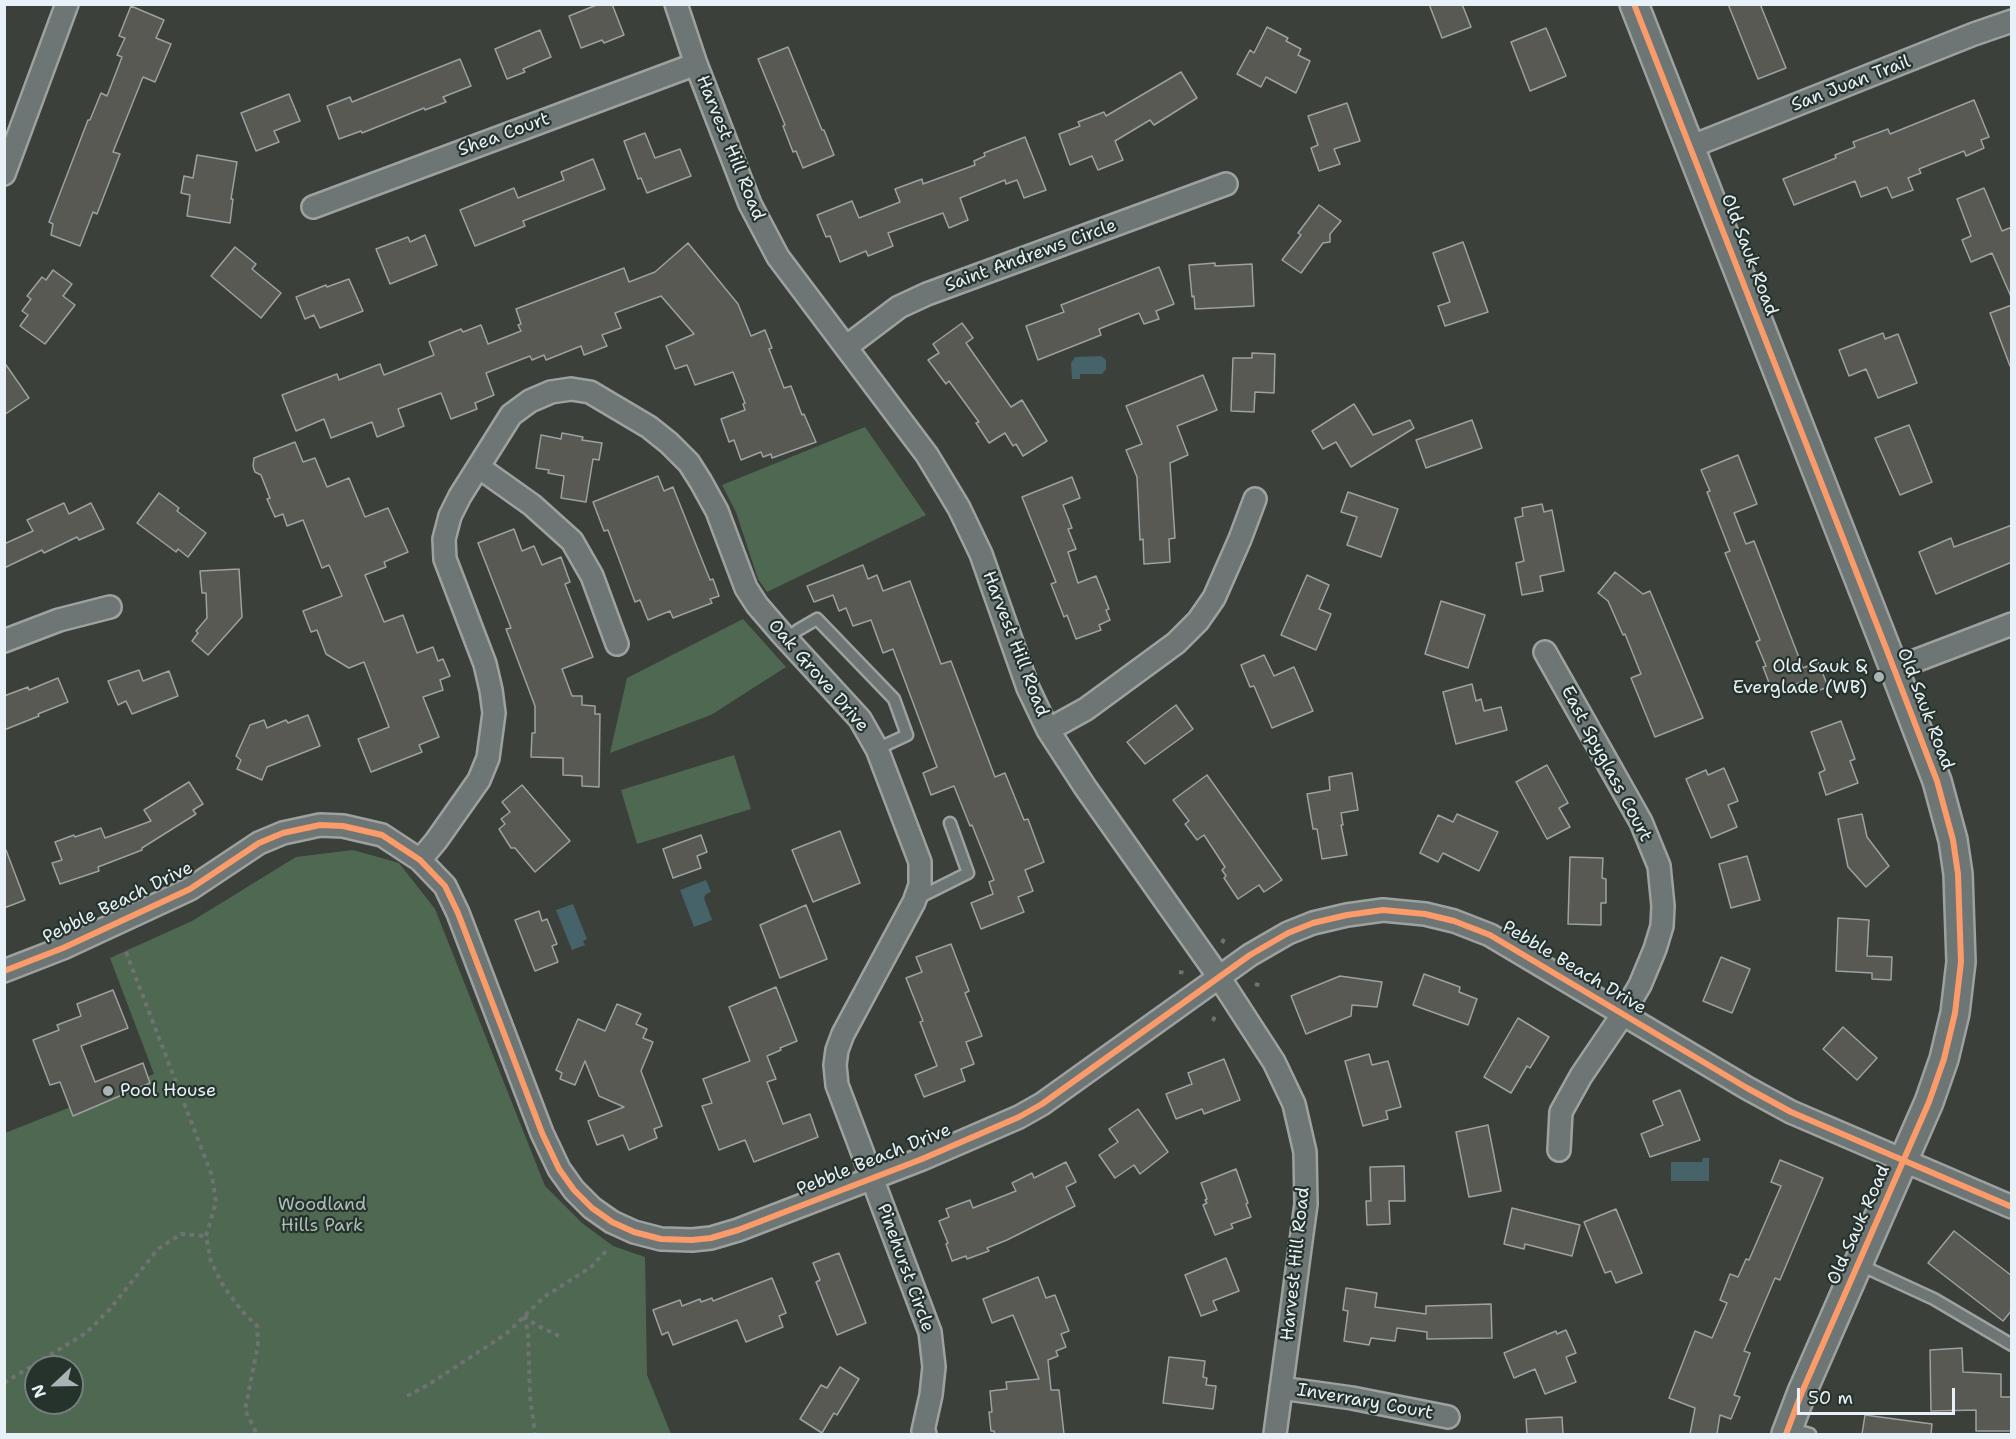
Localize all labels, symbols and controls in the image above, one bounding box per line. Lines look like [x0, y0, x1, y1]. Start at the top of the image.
street label: San Juan Trail [1788, 51, 1914, 117]
street label: Harvest Hill Road [691, 72, 769, 224]
street label: Shea Court [455, 108, 553, 162]
street label: Old Sauk Road [1716, 191, 1782, 319]
street label: Saint Andrews Circle [942, 215, 1120, 297]
street label: Harvest Hill Road [977, 568, 1053, 720]
street label: Oak Grove Drive [763, 615, 873, 737]
street label: Old Sauk Road [1892, 645, 1958, 773]
place label: Old Sauk & Everglade (WB) [1733, 656, 1867, 698]
marker: Old Sauk & Everglade (WB) [1872, 670, 1886, 684]
street label: East Spyglass Court [1556, 682, 1656, 846]
street label: Pebble Beach Drive [39, 857, 197, 949]
street label: Pebble Beach Drive [1498, 916, 1650, 1020]
place label: Pool House [120, 1080, 216, 1102]
marker: Pool House [101, 1084, 115, 1098]
street label: Pebble Beach Drive [794, 1119, 954, 1201]
street label: Old Sauk Road [1823, 1162, 1895, 1288]
street label: Harvest Hill Road [1277, 1186, 1315, 1342]
park label: Woodland Hills Park [278, 1194, 366, 1236]
street label: Pinehurst Circle [872, 1201, 938, 1335]
north arrow [24, 1355, 84, 1415]
scale bar [1800, 1376, 1958, 1414]
street label: Inverrary Court [1295, 1379, 1435, 1425]
text: N [27, 1381, 51, 1401]
text: 50 m [1808, 1386, 1853, 1410]

